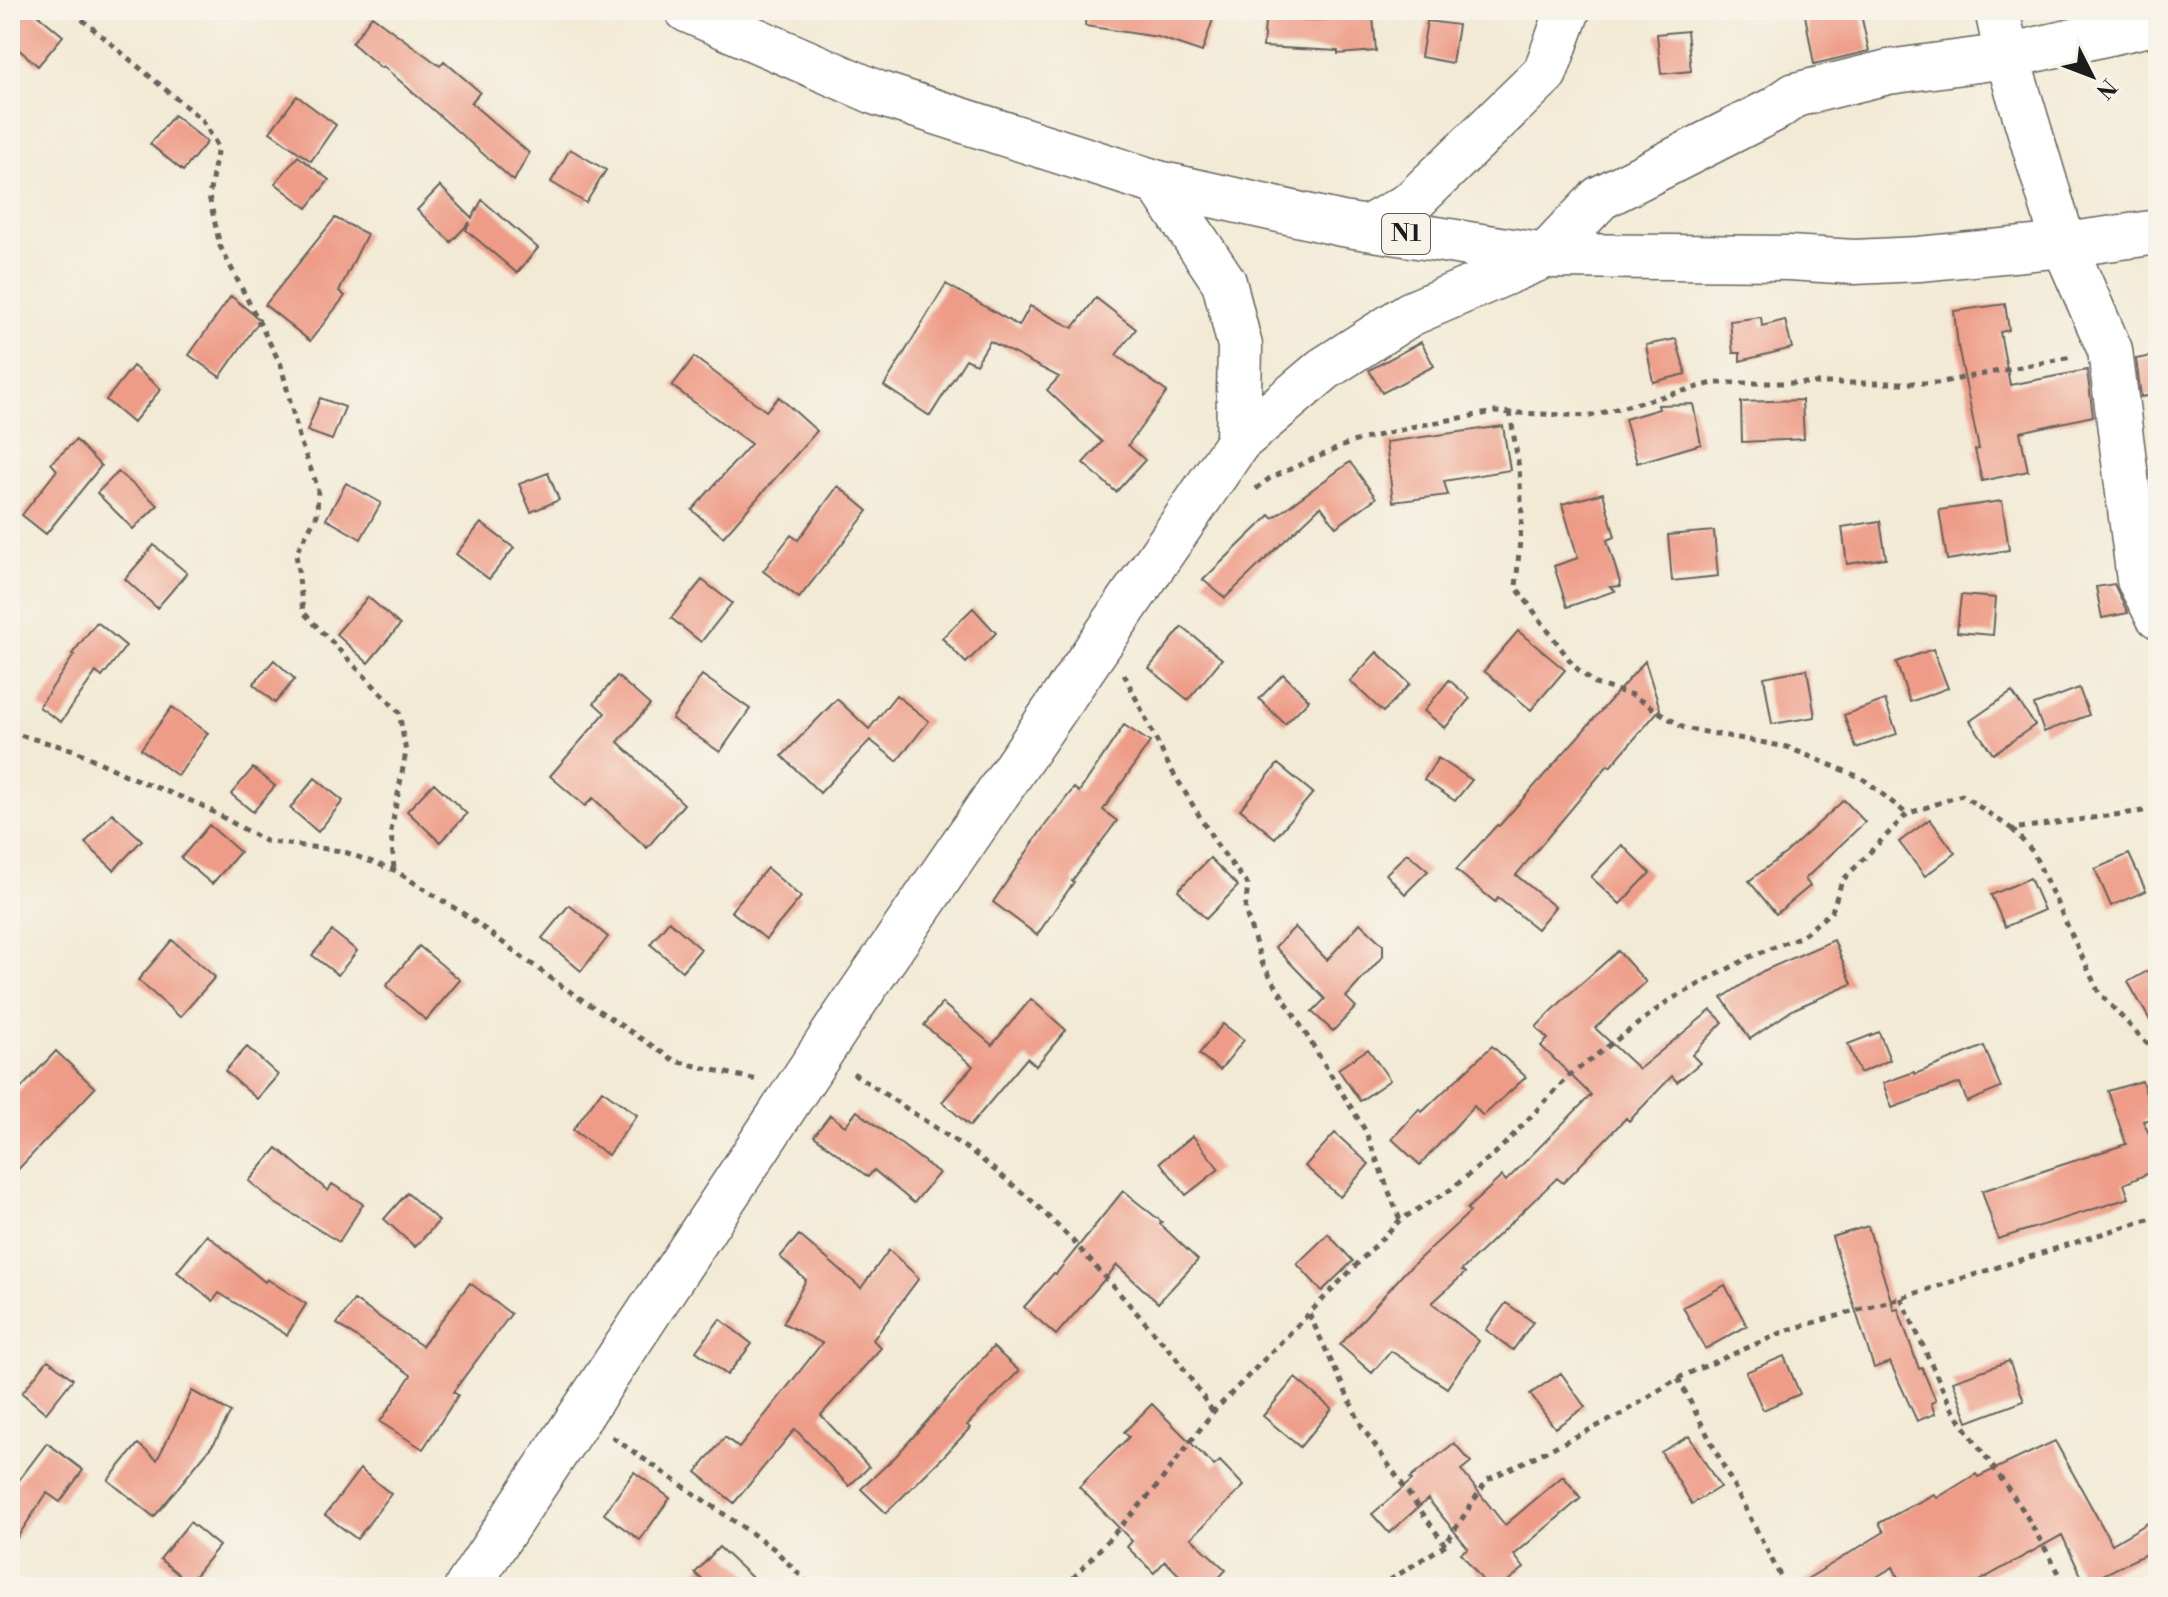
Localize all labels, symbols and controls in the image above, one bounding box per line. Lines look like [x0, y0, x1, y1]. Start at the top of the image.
north arrow [2052, 36, 2132, 116]
text: N [2089, 73, 2122, 104]
road number: N1 [1382, 214, 1430, 254]

